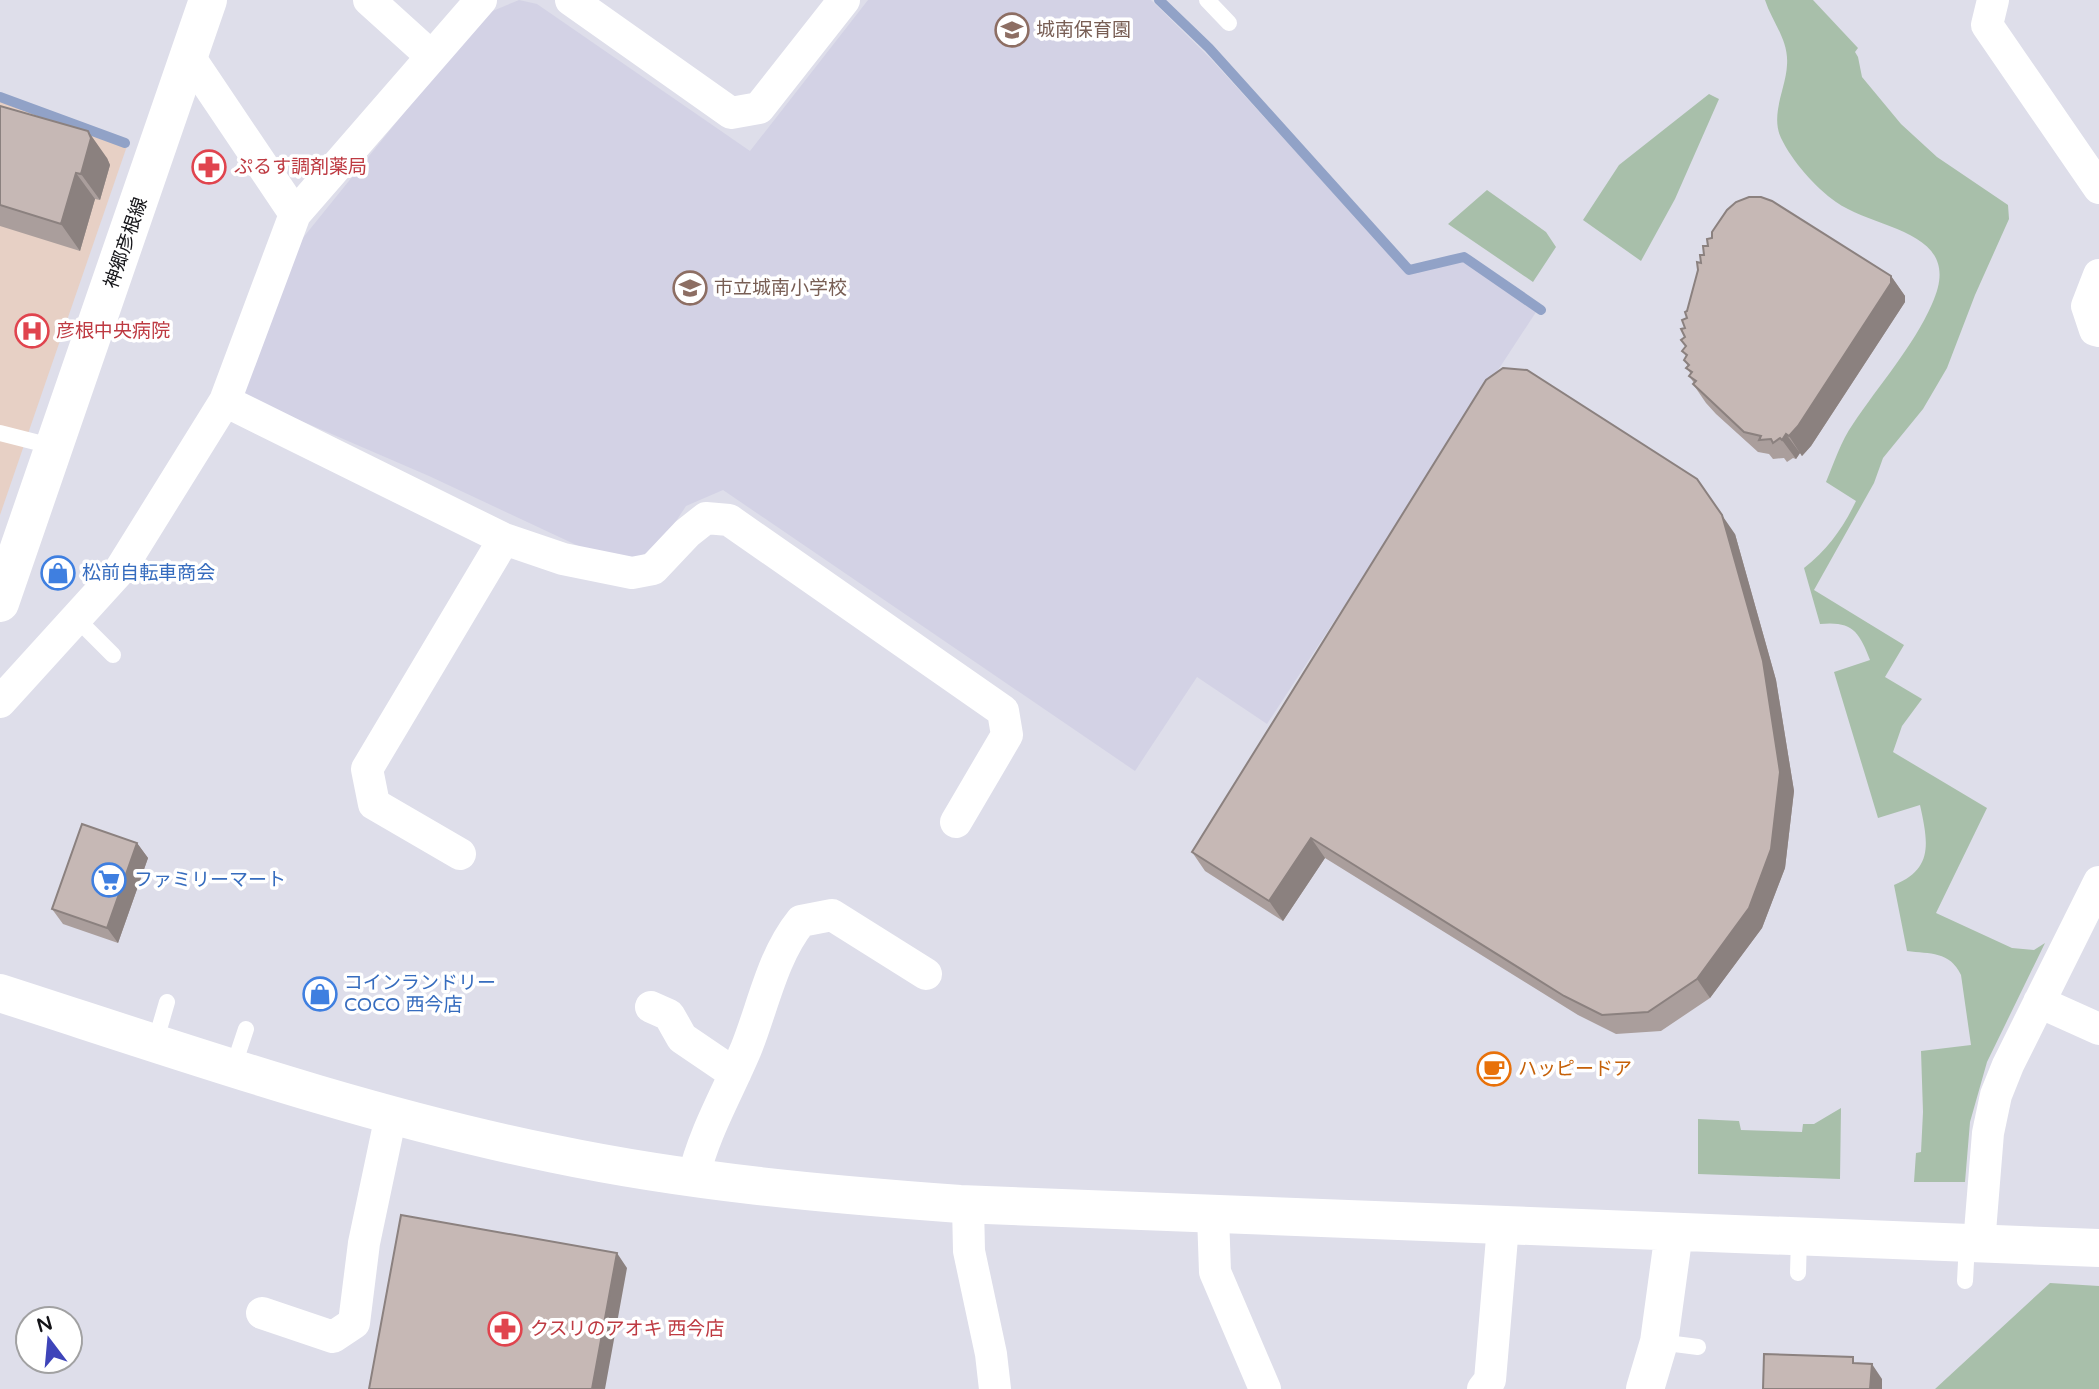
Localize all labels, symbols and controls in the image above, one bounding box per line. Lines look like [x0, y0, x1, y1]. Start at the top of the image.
school or university icon: 城南保育園 [993, 11, 1031, 49]
place label: 城南保育園 [1036, 19, 1131, 41]
pharmacy icon: ぷるす調剤薬局 [190, 148, 228, 186]
place label: ぷるす調剤薬局 [234, 156, 367, 178]
street label: 神郷彦根線 [100, 194, 152, 292]
school or university icon: 市立城南小学校 [671, 269, 709, 307]
place label: 市立城南小学校 [714, 277, 847, 299]
hospital icon: 彦根中央病院 [13, 312, 51, 350]
place label: 彦根中央病院 [56, 320, 170, 342]
shop icon: 松前自転車商会 [39, 554, 77, 592]
place label: 松前自転車商会 [82, 562, 215, 584]
supermarket icon: ファミリーマート [90, 861, 128, 899]
place label: ファミリーマート [134, 869, 286, 891]
place label: コインランドリー COCO 西今店 [344, 972, 496, 1016]
shop icon: コインランドリー COCO 西今店 [301, 975, 339, 1013]
cafe icon: ハッピードア [1475, 1050, 1513, 1088]
place label: ハッピードア [1518, 1058, 1632, 1080]
north arrow [14, 1305, 84, 1375]
pharmacy icon: クスリのアオキ 西今店 [486, 1310, 524, 1348]
text: N [34, 1312, 55, 1337]
place label: クスリのアオキ 西今店 [530, 1318, 724, 1340]

